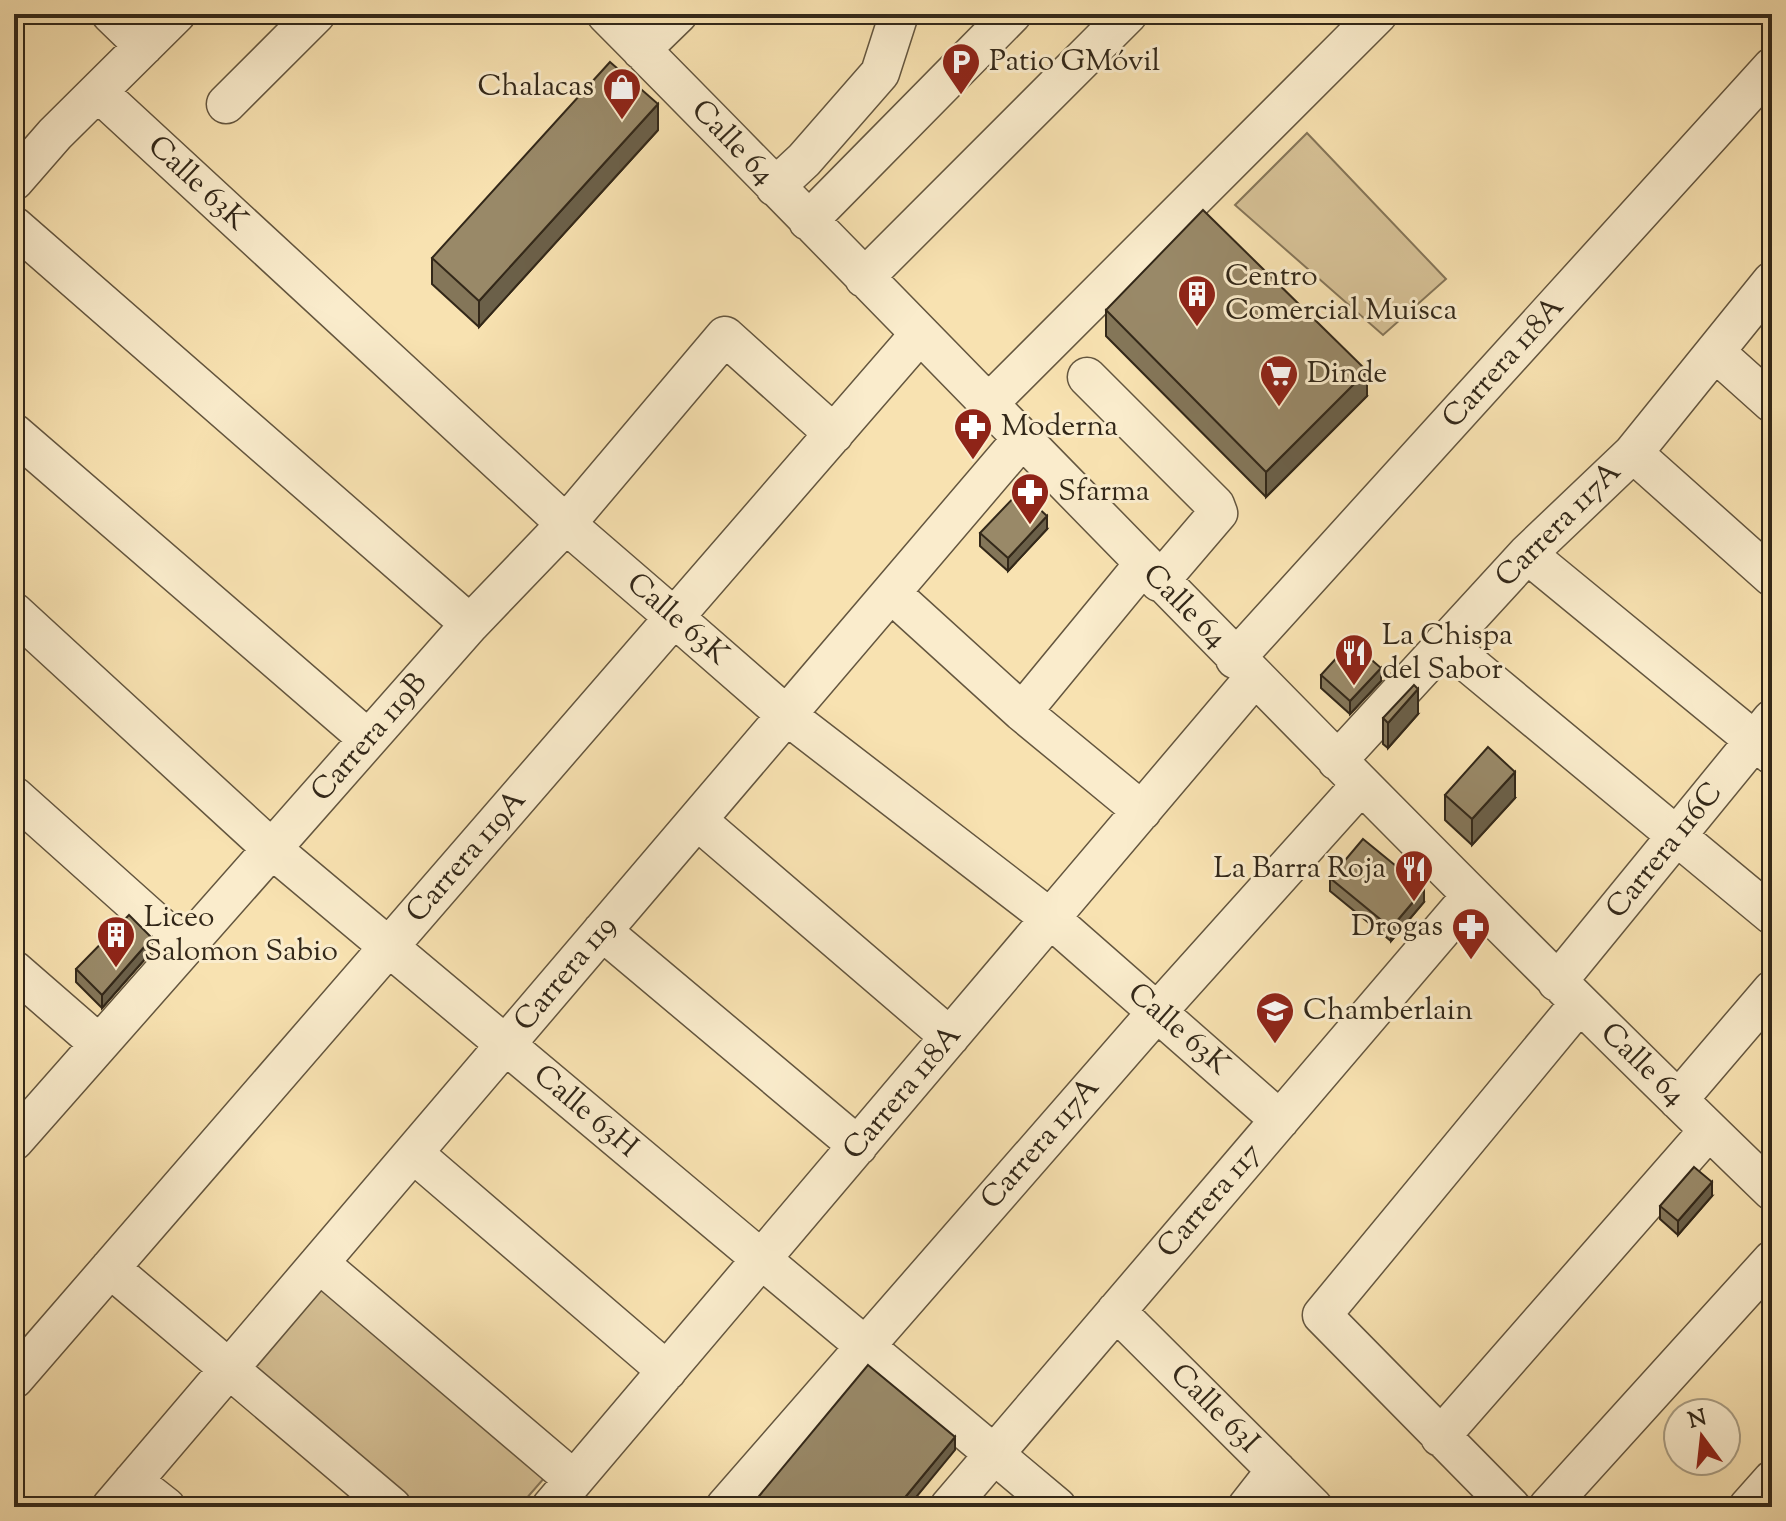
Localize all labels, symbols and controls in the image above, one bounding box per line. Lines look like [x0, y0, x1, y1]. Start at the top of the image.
parking icon: Patio GMóvil [940, 41, 982, 96]
place label: Patio GMóvil [989, 41, 1160, 84]
place label: Chalacas [477, 66, 594, 109]
shop icon: Chalacas [601, 66, 643, 121]
street label: Calle 64 [680, 91, 784, 195]
street label: Calle 63K [137, 126, 257, 242]
place label: Centro Comercial Muisca [1225, 256, 1457, 333]
building icon: Centro Comercial Muisca [1176, 273, 1218, 328]
street label: Carrera 118A [1433, 287, 1575, 439]
supermarket icon: Dinde [1258, 353, 1300, 408]
place label: Dinde [1307, 353, 1387, 396]
pharmacy icon: Moderna [952, 406, 994, 461]
place label: Moderna [1001, 406, 1118, 449]
street label: Carrera 117A [1486, 452, 1632, 598]
pharmacy icon: Sfarma [1009, 471, 1051, 526]
place label: Sfarma [1058, 471, 1150, 514]
street label: Calle 64 [1132, 555, 1236, 659]
street label: Calle 63K [616, 563, 738, 677]
place label: La Chispa del Sabor [1382, 615, 1513, 692]
restaurant icon: La Chispa del Sabor [1333, 632, 1375, 687]
street label: Carrera 119B [302, 664, 438, 812]
street label: Carrera 116C [1596, 773, 1734, 929]
street label: Carrera 119A [397, 781, 537, 933]
place label: La Barra Roja [1214, 848, 1386, 891]
restaurant icon: La Barra Roja [1393, 848, 1435, 903]
place label: Liceo Salomon Sabio [144, 897, 338, 974]
place label: Drogas [1351, 906, 1443, 949]
pharmacy icon: Drogas [1450, 906, 1492, 961]
street label: Carrera 119 [505, 907, 627, 1041]
building icon: Liceo Salomon Sabio [95, 914, 137, 969]
street label: Calle 63K [1117, 973, 1239, 1087]
school or university icon: Chamberlain [1254, 990, 1296, 1045]
place label: Chamberlain [1303, 990, 1473, 1033]
street label: Calle 64 [1590, 1013, 1694, 1117]
street label: Carrera 118A [834, 1016, 972, 1170]
street label: Calle 63H [523, 1055, 647, 1169]
street label: Carrera 117A [971, 1068, 1111, 1220]
street label: Carrera 117 [1148, 1134, 1272, 1268]
street label: Calle 63I [1159, 1354, 1269, 1464]
north arrow [1662, 1397, 1742, 1477]
text: N [1685, 1403, 1711, 1438]

